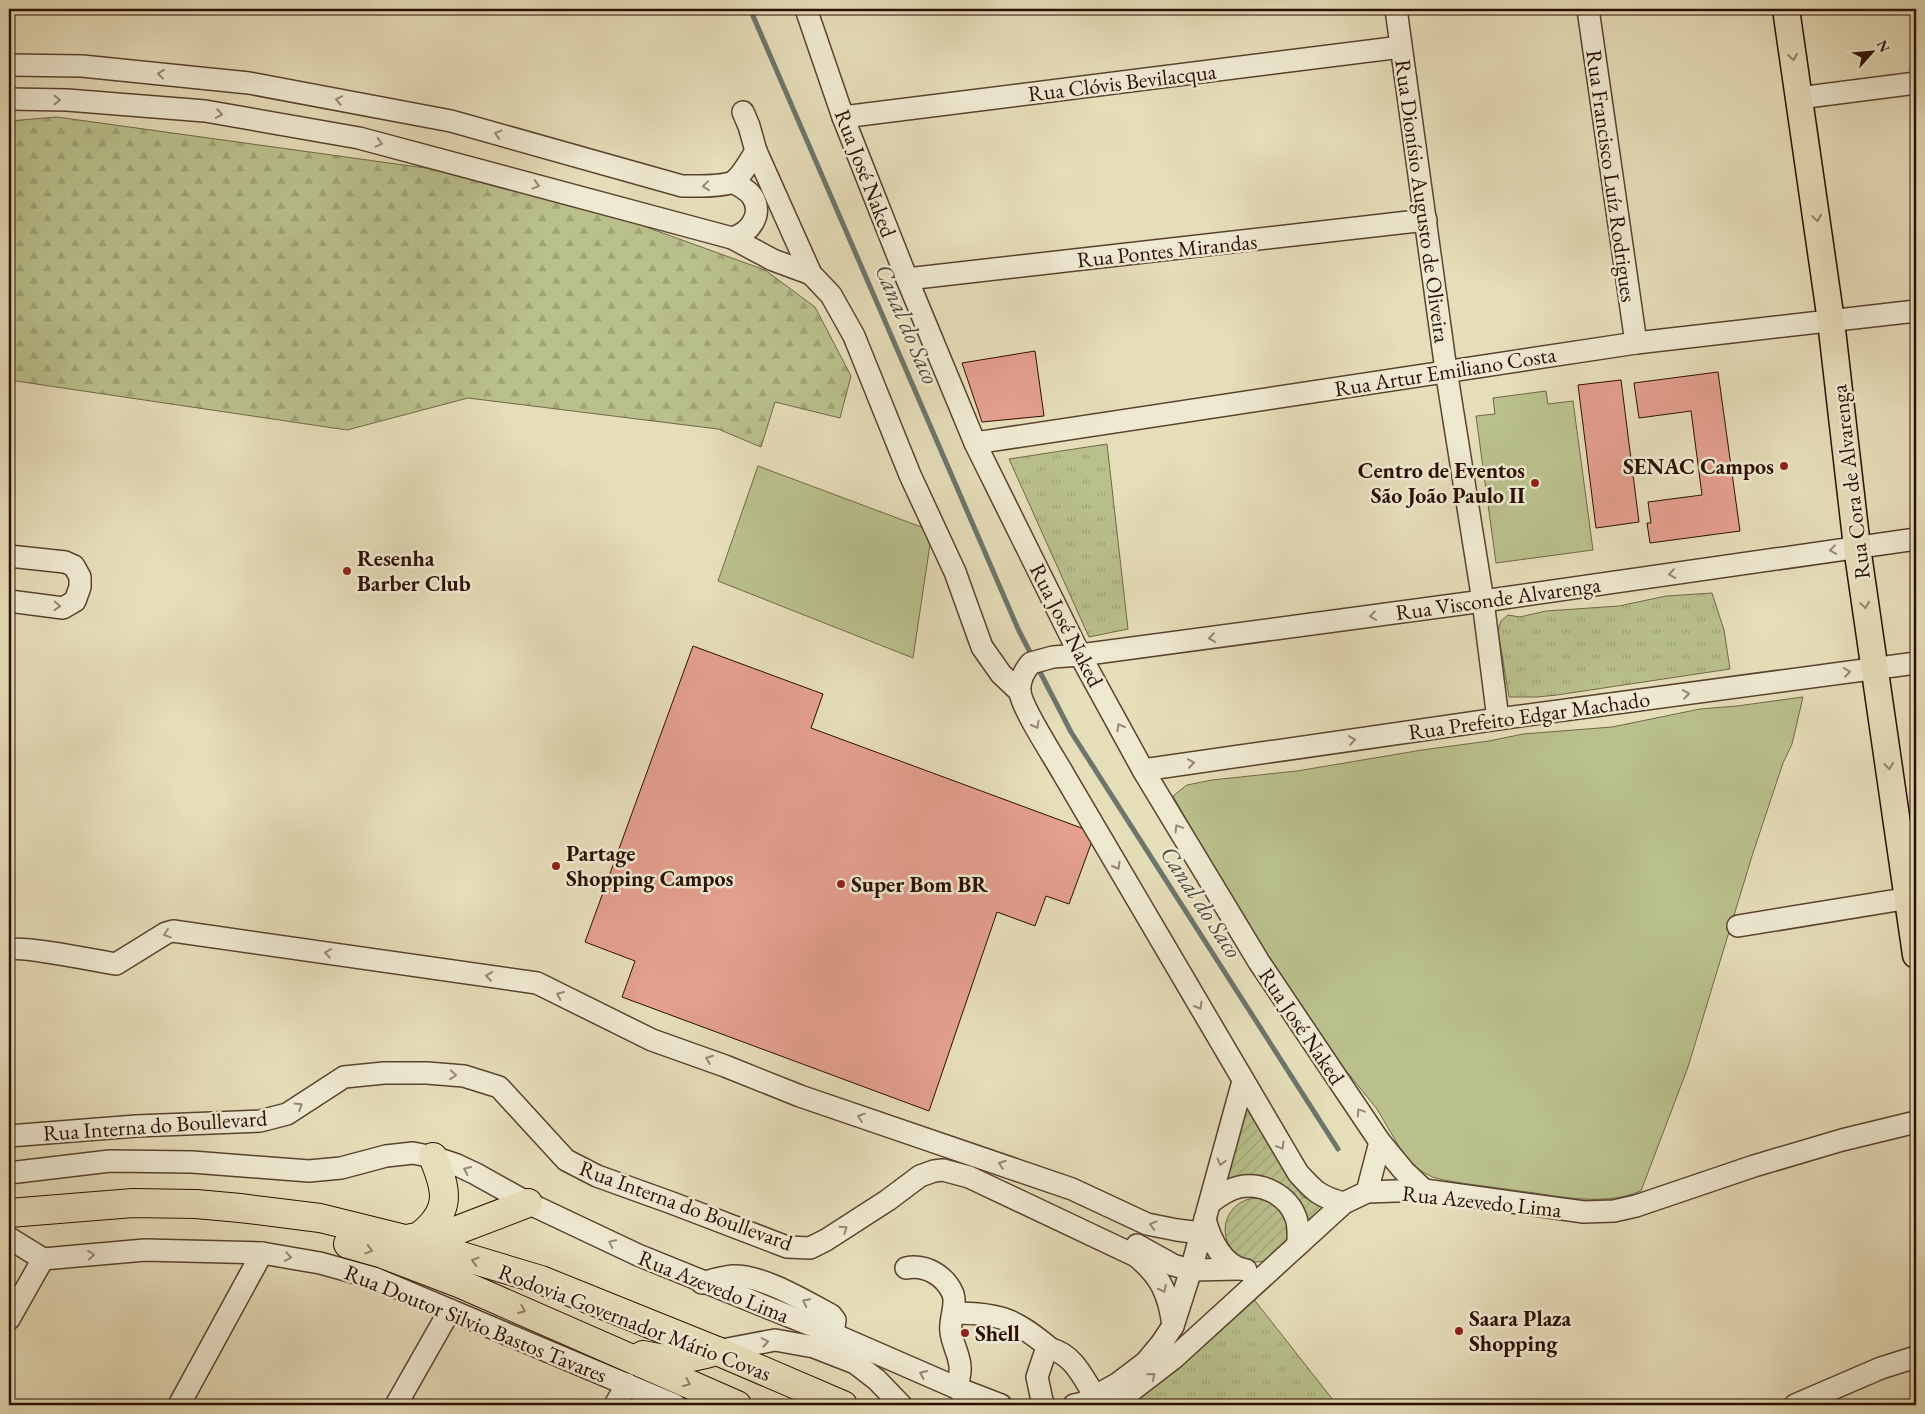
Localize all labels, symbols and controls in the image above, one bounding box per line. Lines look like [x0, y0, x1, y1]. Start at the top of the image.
north arrow [1848, 28, 1898, 78]
text: N [1873, 37, 1894, 56]
street label: Rua Francisco Luíz Rodrigues [1579, 48, 1644, 304]
one-way arrow [1788, 53, 1798, 61]
street label: Rua Clóvis Bevilacqua [1026, 57, 1218, 108]
street label: Rua Dionísio Augusto de Oliveira [1388, 57, 1457, 345]
one-way arrow [157, 69, 165, 80]
one-way arrow [54, 95, 62, 105]
one-way arrow [335, 95, 344, 106]
street label: Rua José Naked [828, 105, 904, 242]
one-way arrow [215, 108, 224, 118]
one-way arrow [495, 130, 503, 140]
one-way arrow [375, 137, 384, 148]
one-way arrow [532, 179, 540, 190]
one-way arrow [702, 180, 710, 191]
one-way arrow [1811, 214, 1822, 222]
street label: Rua Pontes Mirandas [1076, 227, 1259, 274]
water label: Canal do Saco [868, 259, 947, 389]
street label: Rua Artur Emiliano Costa [1332, 340, 1558, 403]
street label: Rua Cora de Alvarenga [1824, 383, 1877, 581]
place label: SENAC Campos [1623, 452, 1774, 481]
place label: Centro de Eventos São João Paulo II [1358, 456, 1525, 510]
marker: SENAC Campos [1778, 460, 1790, 472]
marker: Centro de Eventos São João Paulo II [1529, 477, 1541, 489]
place label: Resenha Barber Club [357, 544, 471, 598]
one-way arrow [1829, 544, 1837, 555]
street label: Rua José Naked [1023, 559, 1110, 693]
marker: Resenha Barber Club [341, 565, 353, 577]
one-way arrow [1668, 568, 1677, 578]
street label: Rua Visconde Alvarenga [1394, 570, 1603, 627]
one-way arrow [1860, 600, 1870, 609]
one-way arrow [54, 601, 61, 611]
one-way arrow [1369, 610, 1377, 621]
one-way arrow [1208, 632, 1216, 643]
one-way arrow [1844, 667, 1852, 678]
street label: Rua Prefeito Edgar Machado [1406, 684, 1652, 747]
one-way arrow [1683, 689, 1691, 700]
one-way arrow [1029, 720, 1039, 729]
one-way arrow [1116, 724, 1126, 733]
one-way arrow [1348, 736, 1356, 746]
one-way arrow [1187, 759, 1196, 769]
one-way arrow [1883, 761, 1893, 770]
one-way arrow [1174, 825, 1184, 834]
place label: Partage Shopping Campos [566, 839, 734, 893]
water label: Canal do Saco [1154, 840, 1249, 964]
marker: Partage Shopping Campos [550, 860, 562, 872]
one-way arrow [1111, 860, 1121, 869]
place label: Super Bom BR [851, 870, 988, 899]
marker: Super Bom BR [835, 878, 847, 890]
one-way arrow [164, 928, 172, 938]
one-way arrow [323, 948, 331, 959]
street label: Rua José Naked [1252, 962, 1352, 1091]
one-way arrow [484, 971, 492, 982]
one-way arrow [556, 991, 565, 1001]
one-way arrow [1193, 1001, 1203, 1010]
one-way arrow [705, 1055, 713, 1065]
one-way arrow [449, 1069, 457, 1080]
street label: Rua Interna do Boullevard [42, 1103, 269, 1148]
one-way arrow [293, 1103, 302, 1112]
one-way arrow [1357, 1109, 1366, 1118]
one-way arrow [857, 1113, 865, 1123]
one-way arrow [1275, 1141, 1285, 1150]
street label: Rua Interna do Boullevard [575, 1153, 797, 1258]
one-way arrow [1217, 1158, 1227, 1166]
one-way arrow [998, 1160, 1007, 1170]
one-way arrow [463, 1166, 472, 1176]
street label: Rua Azevedo Lima [1401, 1179, 1563, 1224]
one-way arrow [1149, 1220, 1157, 1230]
one-way arrow [838, 1226, 847, 1235]
one-way arrow [608, 1239, 617, 1249]
street label: Rua Azevedo Lima [634, 1243, 794, 1330]
one-way arrow [365, 1244, 374, 1255]
one-way arrow [87, 1249, 95, 1260]
one-way arrow [284, 1252, 292, 1262]
one-way arrow [471, 1256, 479, 1266]
street label: Rodovia Governador Mário Covas [494, 1257, 775, 1388]
street label: Rua Doutor Silvio Bastos Tavares [340, 1258, 611, 1389]
one-way arrow [1157, 1284, 1167, 1293]
one-way arrow [803, 1298, 812, 1308]
place label: Saara Plaza Shopping [1469, 1304, 1572, 1358]
one-way arrow [518, 1305, 526, 1315]
place label: Shell [975, 1319, 1020, 1348]
marker: Saara Plaza Shopping [1453, 1325, 1465, 1337]
marker: Shell [959, 1327, 971, 1339]
one-way arrow [761, 1338, 769, 1348]
one-way arrow [919, 1369, 928, 1380]
one-way arrow [1146, 1373, 1155, 1381]
one-way arrow [682, 1377, 691, 1388]

